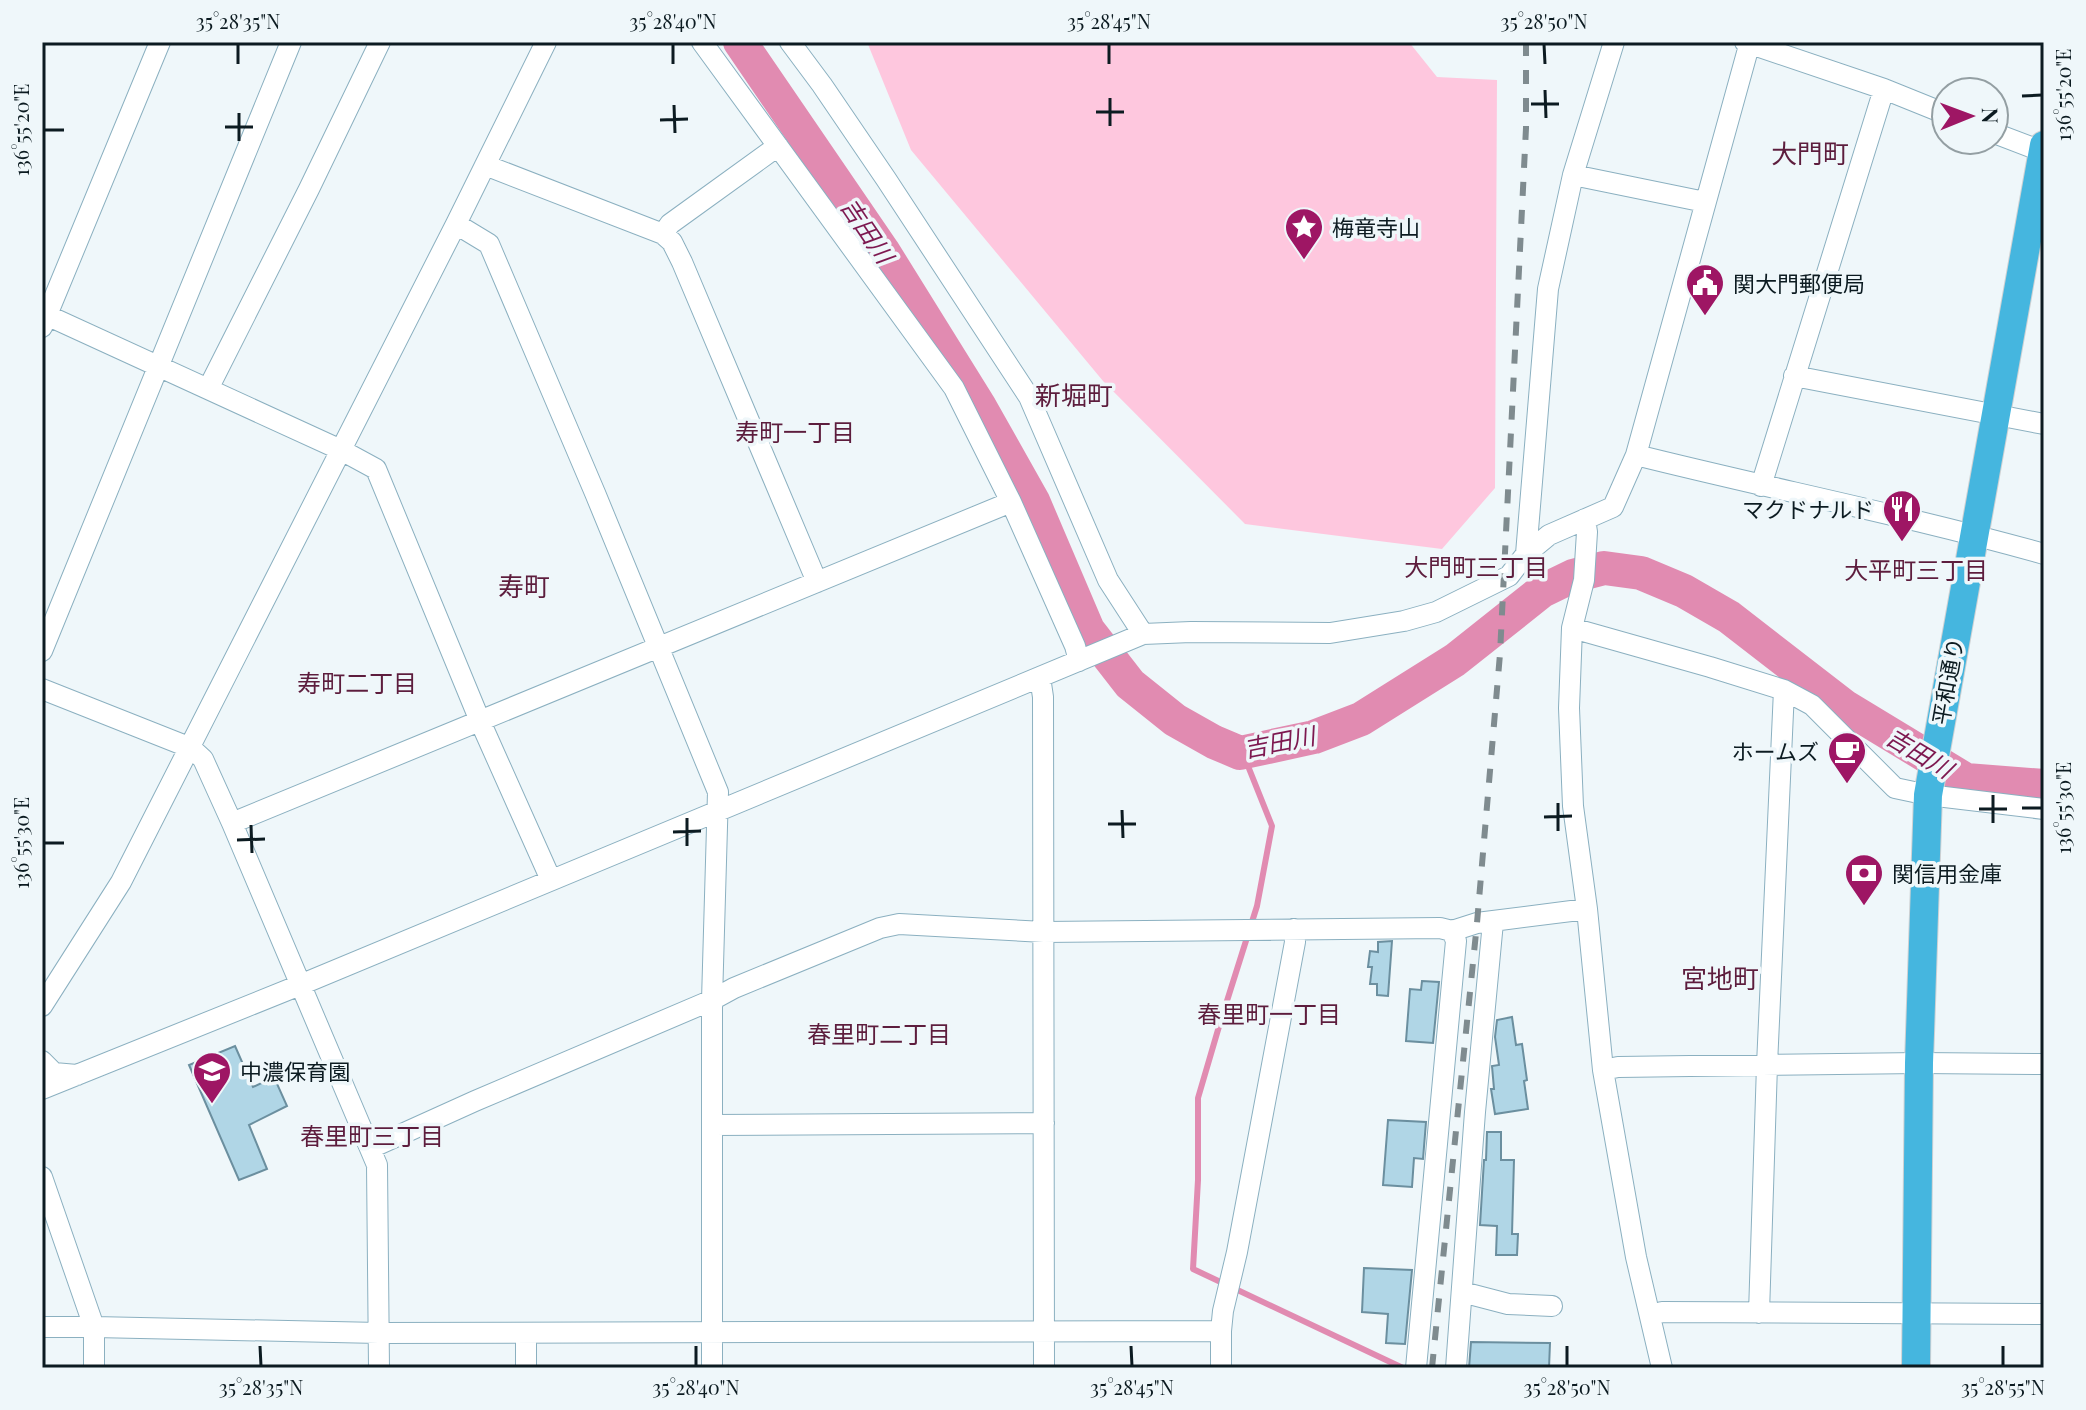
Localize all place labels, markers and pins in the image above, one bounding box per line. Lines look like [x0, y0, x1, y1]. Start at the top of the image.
place icon: 梅竜寺山 [1283, 206, 1325, 261]
place label: 梅竜寺山 [1332, 212, 1420, 242]
public building icon: 関大門郵便局 [1684, 262, 1726, 317]
place label: 関大門郵便局 [1733, 268, 1865, 298]
restaurant icon: マクドナルド [1881, 488, 1923, 543]
place label: マクドナルド [1742, 494, 1874, 524]
cafe icon: ホームズ [1826, 730, 1868, 785]
place label: ホームズ [1732, 736, 1819, 766]
bank icon: 関信用金庫 [1843, 852, 1885, 907]
place label: 関信用金庫 [1892, 858, 2002, 888]
school or university icon: 中濃保育園 [191, 1050, 233, 1105]
place label: 中濃保育園 [240, 1056, 350, 1086]

